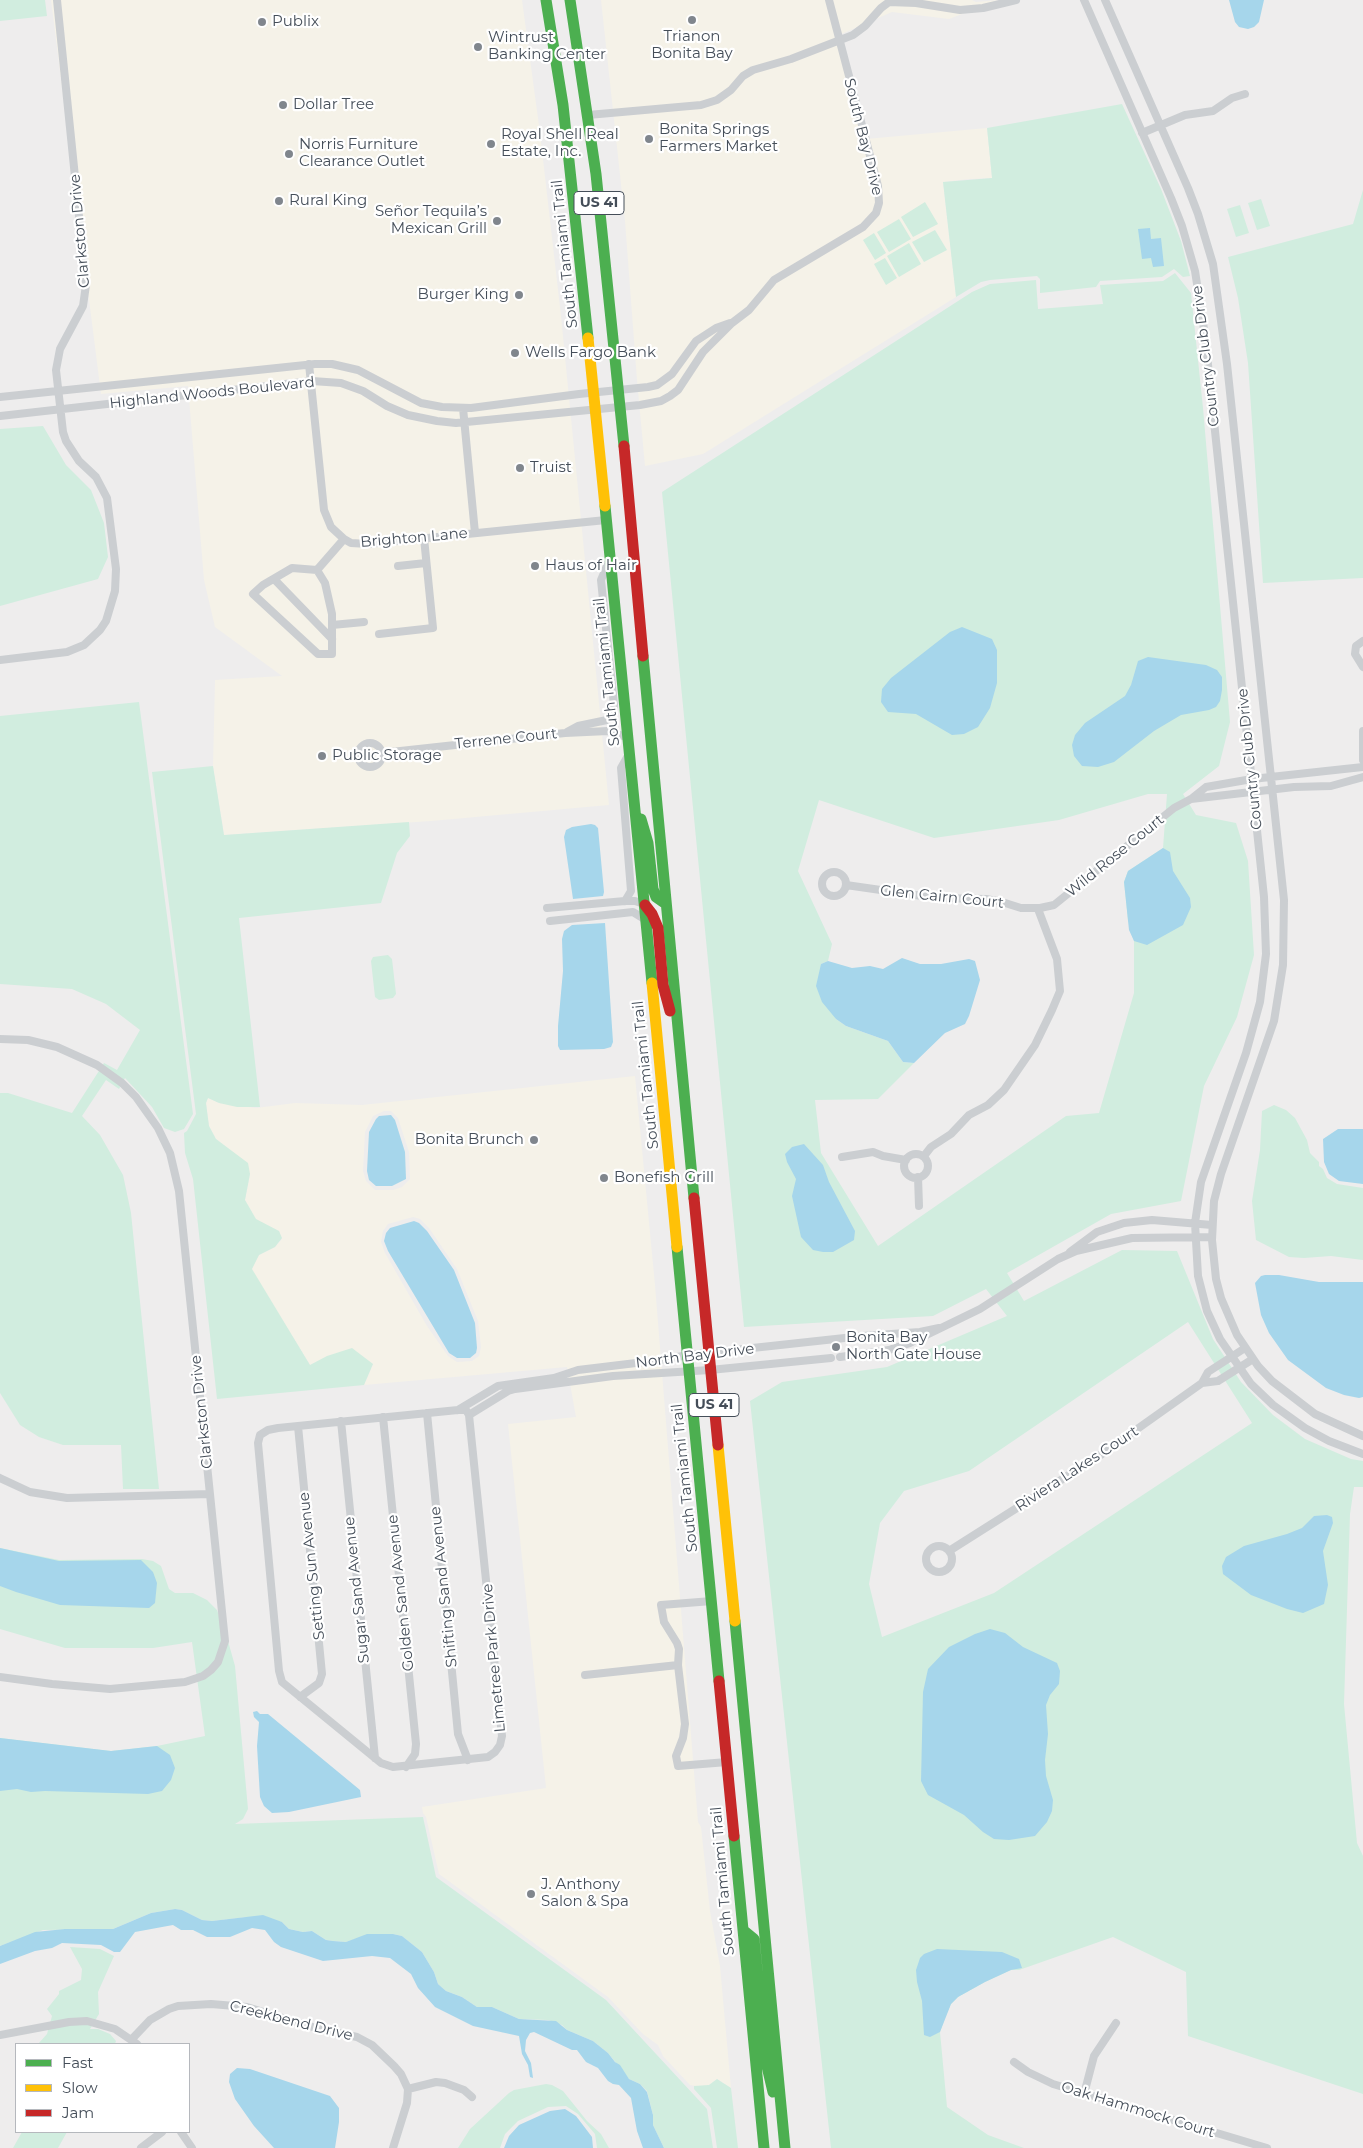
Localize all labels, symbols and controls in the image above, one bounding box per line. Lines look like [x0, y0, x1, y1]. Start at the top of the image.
place label: Publix [272, 13, 319, 31]
marker: Trianon Bonita Bay [686, 14, 698, 26]
marker: Publix [256, 16, 268, 28]
place label: Trianon Bonita Bay [651, 28, 733, 63]
place label: Wintrust Banking Center [488, 29, 606, 64]
marker: Wintrust Banking Center [472, 41, 484, 53]
street label: South Bay Drive [840, 77, 886, 197]
place label: Dollar Tree [293, 96, 374, 114]
marker: Dollar Tree [277, 99, 289, 111]
place label: Bonita Springs Farmers Market [659, 121, 778, 156]
place label: Royal Shell Real Estate, Inc. [501, 126, 619, 161]
marker: Bonita Springs Farmers Market [643, 133, 655, 145]
place label: Norris Furniture Clearance Outlet [299, 136, 425, 171]
marker: Royal Shell Real Estate, Inc. [485, 138, 497, 150]
marker: Norris Furniture Clearance Outlet [283, 148, 295, 160]
street label: Clarkston Drive [66, 173, 94, 289]
street label: South Tamiami Trail [548, 179, 582, 329]
place label: Rural King [289, 192, 367, 210]
road number: US 41 [574, 192, 624, 214]
marker: Rural King [273, 195, 285, 207]
place label: Señor Tequila’s Mexican Grill [375, 203, 487, 238]
marker: Señor Tequila’s Mexican Grill [491, 215, 503, 227]
street label: Country Club Drive [1188, 284, 1224, 428]
place label: Burger King [417, 286, 509, 304]
marker: Burger King [513, 289, 525, 301]
place label: Wells Fargo Bank [525, 344, 656, 362]
marker: Wells Fargo Bank [509, 347, 521, 359]
street label: Highland Woods Boulevard [108, 373, 316, 413]
place label: Truist [530, 459, 572, 477]
marker: Truist [514, 462, 526, 474]
street label: Brighton Lane [360, 524, 468, 552]
place label: Haus of Hair [545, 557, 637, 575]
marker: Haus of Hair [529, 560, 541, 572]
street label: South Tamiami Trail [590, 597, 624, 747]
street label: Country Club Drive [1234, 687, 1266, 831]
street label: Terrene Court [454, 725, 558, 753]
place label: Public Storage [332, 747, 441, 765]
marker: Public Storage [316, 750, 328, 762]
street label: Wild Rose Court [1062, 811, 1168, 901]
street label: Glen Cairn Court [879, 882, 1005, 912]
street label: South Tamiami Trail [629, 1000, 663, 1150]
place label: Bonita Brunch [415, 1131, 524, 1149]
marker: Bonita Brunch [528, 1134, 540, 1146]
place label: Bonefish Grill [614, 1169, 714, 1187]
marker: Bonefish Grill [598, 1172, 610, 1184]
place label: Bonita Bay North Gate House [846, 1329, 981, 1364]
street label: North Bay Drive [635, 1340, 755, 1372]
marker: Bonita Bay North Gate House [830, 1341, 842, 1353]
street label: Clarkston Drive [187, 1354, 217, 1470]
road number: US 41 [689, 1394, 739, 1416]
street label: South Tamiami Trail [668, 1403, 702, 1553]
street label: Riviera Lakes Court [1012, 1422, 1142, 1516]
street label: Setting Sun Avenue [295, 1491, 329, 1641]
street label: Shifting Sand Avenue [427, 1506, 461, 1668]
street label: Golden Sand Avenue [384, 1514, 418, 1672]
street label: Sugar Sand Avenue [340, 1516, 374, 1664]
street label: Limetree Park Drive [479, 1583, 509, 1733]
street label: South Tamiami Trail [708, 1806, 738, 1956]
place label: J. Anthony Salon & Spa [541, 1876, 629, 1911]
marker: J. Anthony Salon & Spa [525, 1888, 537, 1900]
street label: Creekbend Drive [228, 1997, 354, 2045]
legend [15, 2043, 190, 2133]
text: Fast [62, 2053, 93, 2072]
text: Slow [62, 2078, 98, 2097]
street label: Oak Hammock Court [1059, 2078, 1217, 2142]
text: Jam [62, 2103, 94, 2122]

